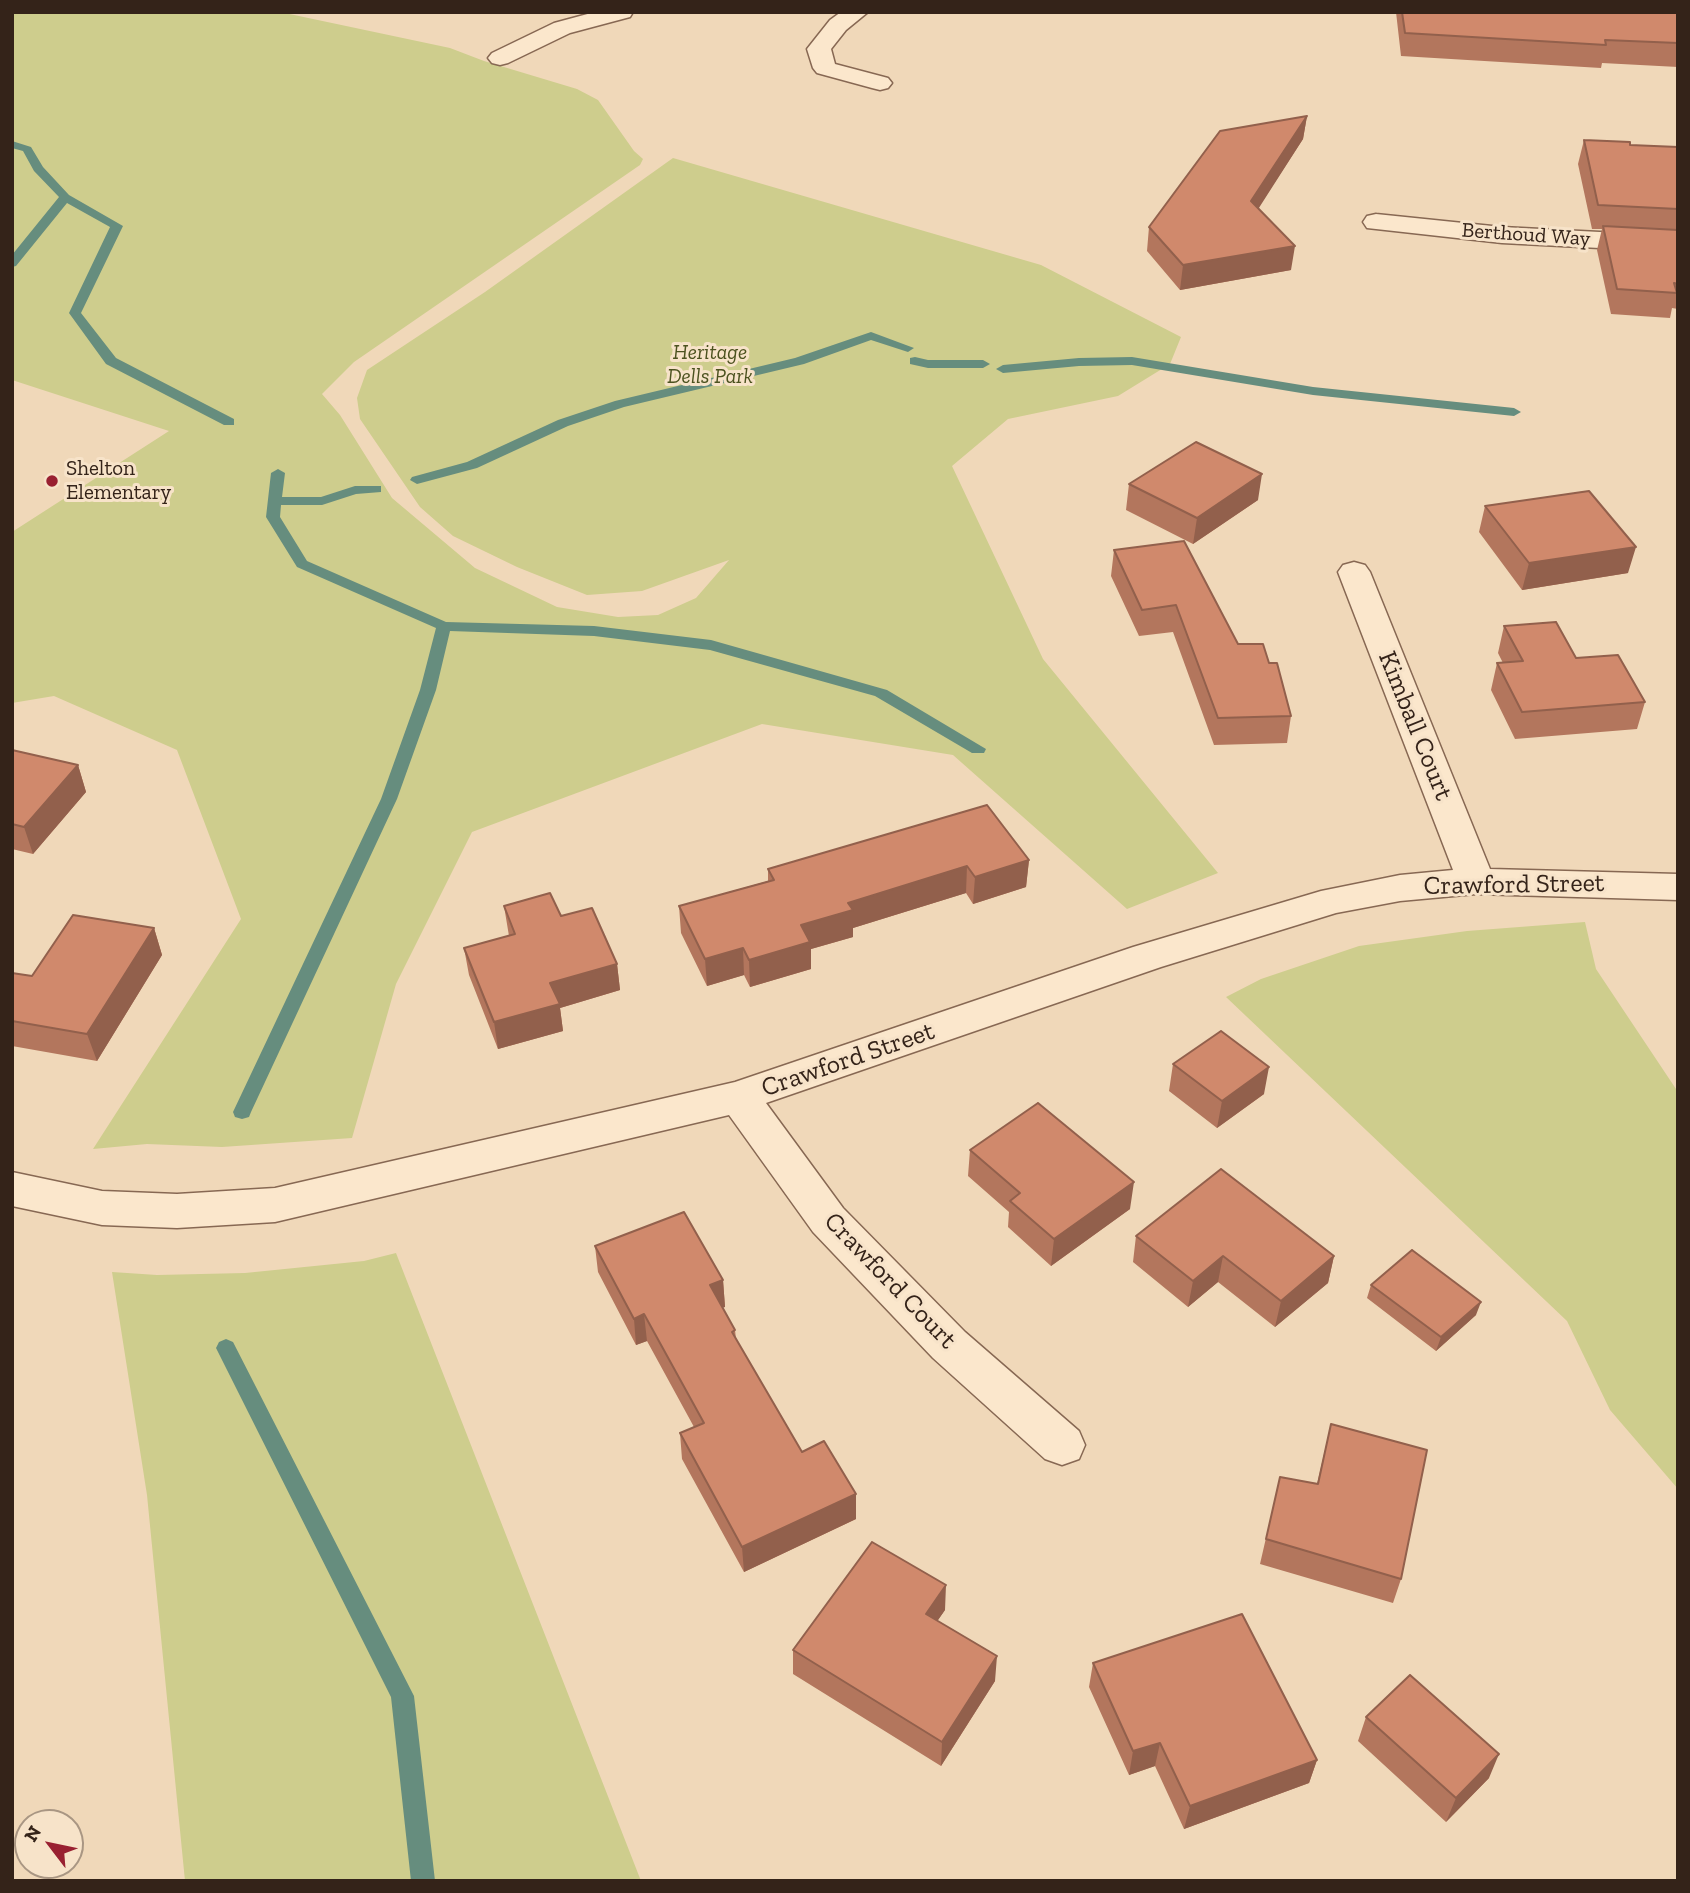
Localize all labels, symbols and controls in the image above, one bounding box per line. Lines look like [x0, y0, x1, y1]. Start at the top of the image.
street label: Berthoud Way [1461, 218, 1591, 252]
park label: Heritage Dells Park [667, 340, 753, 390]
place label: Shelton Elementary [66, 456, 171, 506]
marker: Shelton Elementary [44, 473, 60, 489]
street label: Kimball Court [1371, 647, 1459, 805]
street label: Crawford Street [1423, 868, 1605, 902]
street label: Crawford Street [757, 1016, 939, 1104]
street label: Crawford Court [817, 1206, 963, 1356]
north arrow [14, 1809, 84, 1879]
text: N [19, 1821, 46, 1846]

